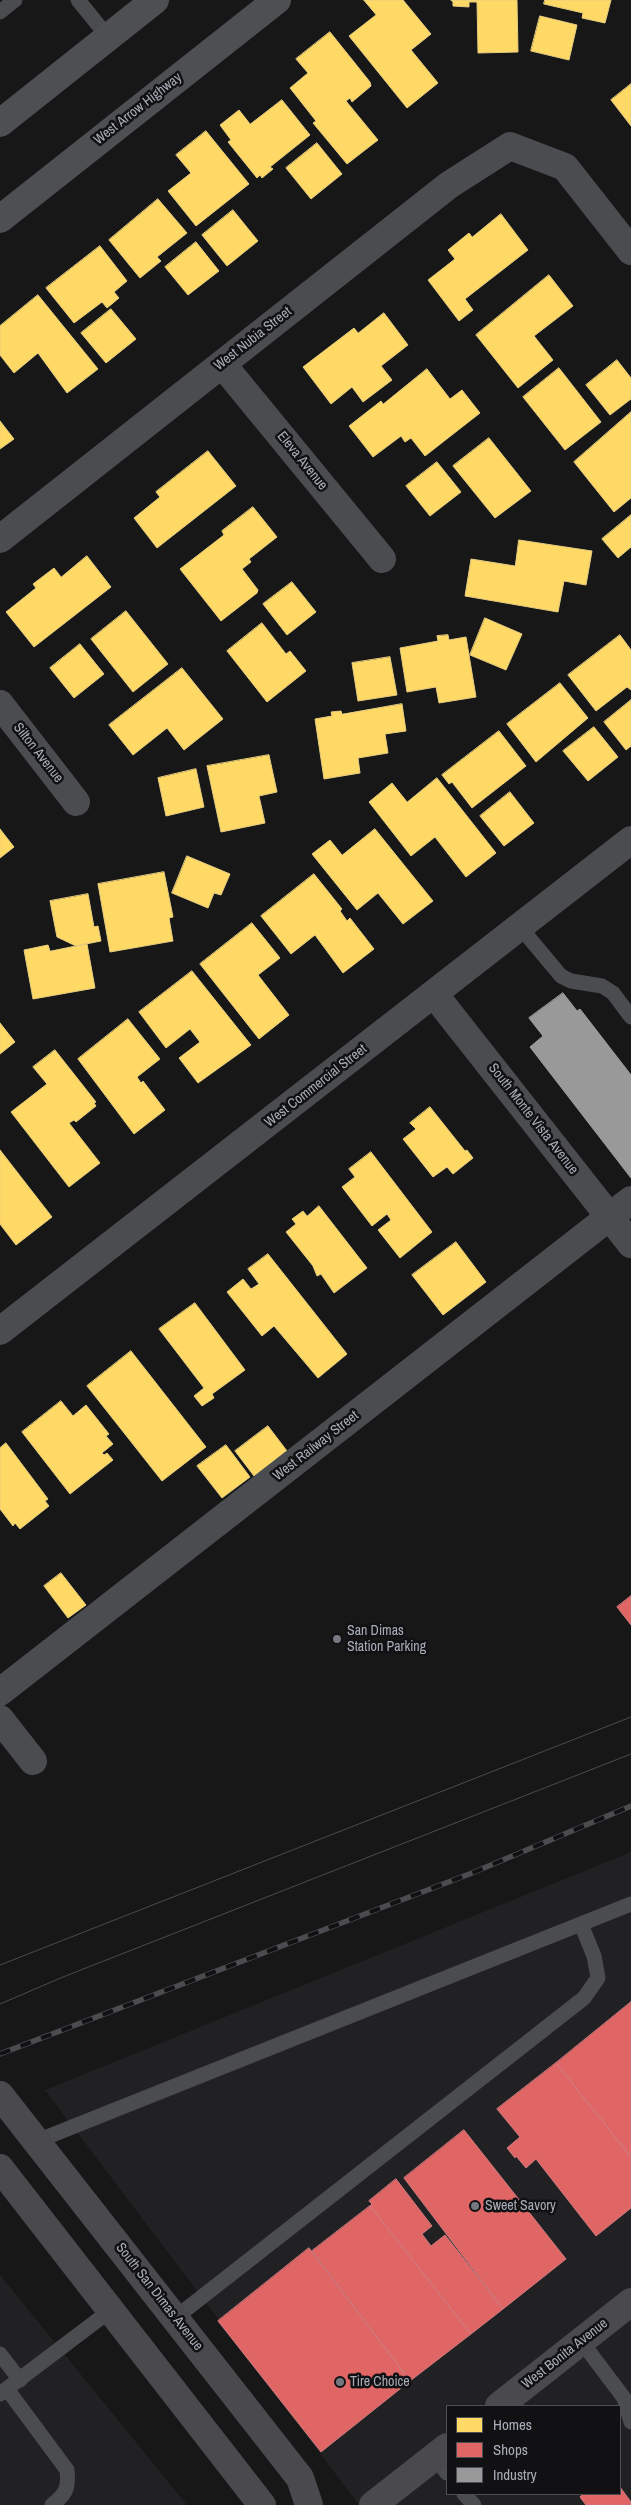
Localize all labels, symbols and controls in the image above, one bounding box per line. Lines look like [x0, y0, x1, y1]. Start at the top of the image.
street label: West Arrow Highway [91, 69, 185, 149]
street label: West Nubia Street [211, 304, 295, 374]
street label: Eleva Avenue [273, 428, 331, 494]
street label: Silton Avenue [9, 720, 67, 786]
street label: West Commercial Street [262, 1041, 370, 1131]
street label: South Monte Vista Avenue [484, 1060, 582, 1178]
street label: West Railway Street [270, 1407, 362, 1485]
place label: San Dimas Station Parking [347, 1623, 426, 1655]
marker: San Dimas Station Parking [331, 1633, 343, 1645]
place label: Sweet Savory [485, 2198, 556, 2214]
marker: Sweet Savory [469, 2200, 481, 2212]
street label: South San Dimas Avenue [112, 2240, 206, 2354]
street label: West Bonita Avenue [519, 2315, 611, 2393]
place label: Tire Choice [350, 2374, 410, 2390]
marker: Tire Choice [334, 2376, 346, 2388]
legend [446, 2405, 621, 2495]
text: Homes [493, 2414, 532, 2435]
text: Shops [493, 2439, 528, 2460]
text: Industry [493, 2464, 537, 2485]

